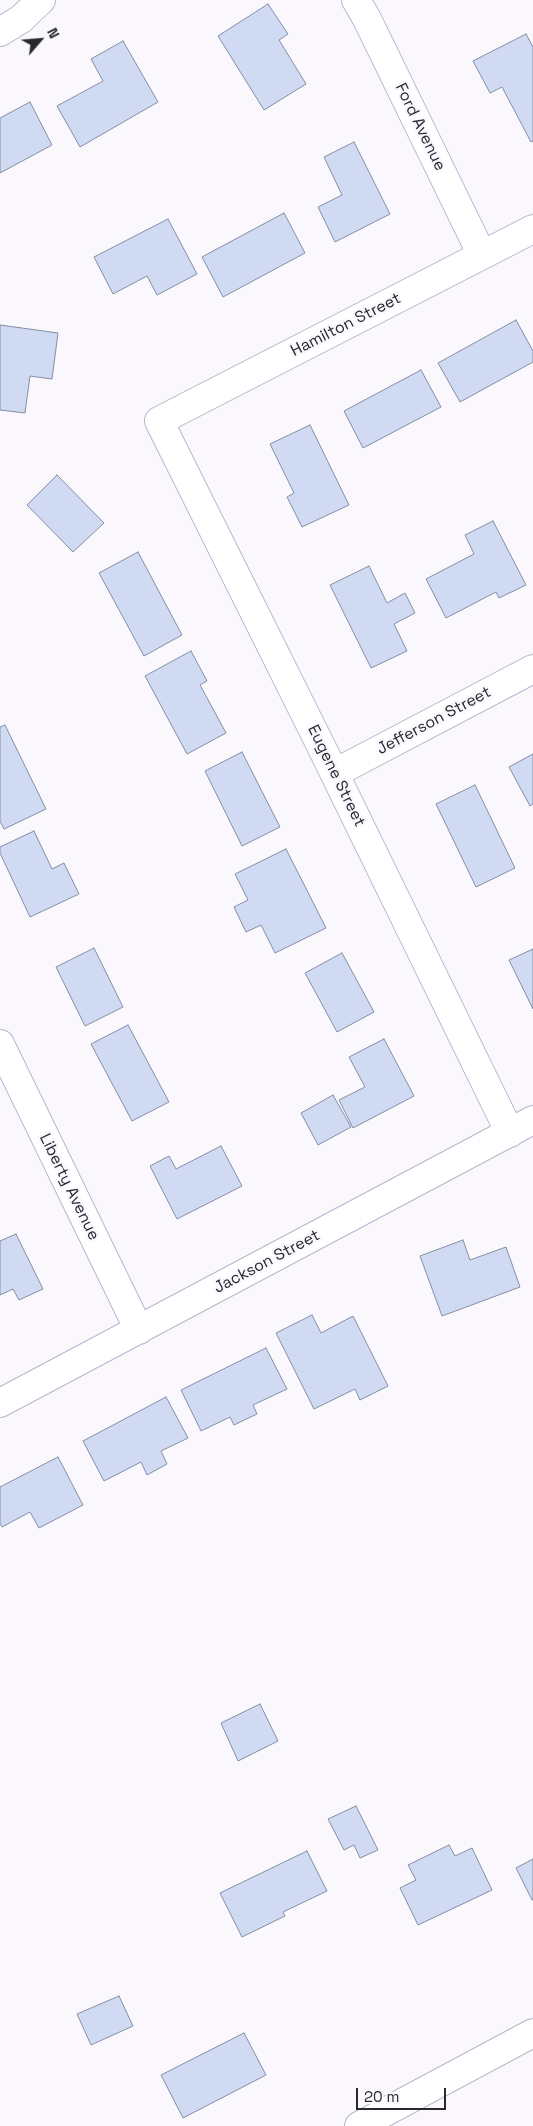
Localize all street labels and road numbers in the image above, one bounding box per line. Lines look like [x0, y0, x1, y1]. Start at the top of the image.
street label: Ford Avenue [391, 80, 449, 174]
street label: Hamilton Street [288, 289, 404, 361]
street label: Jefferson Street [374, 683, 494, 759]
street label: Eugene Street [303, 722, 369, 830]
street label: Liberty Avenue [35, 1131, 103, 1243]
street label: Jackson Street [211, 1226, 323, 1298]

